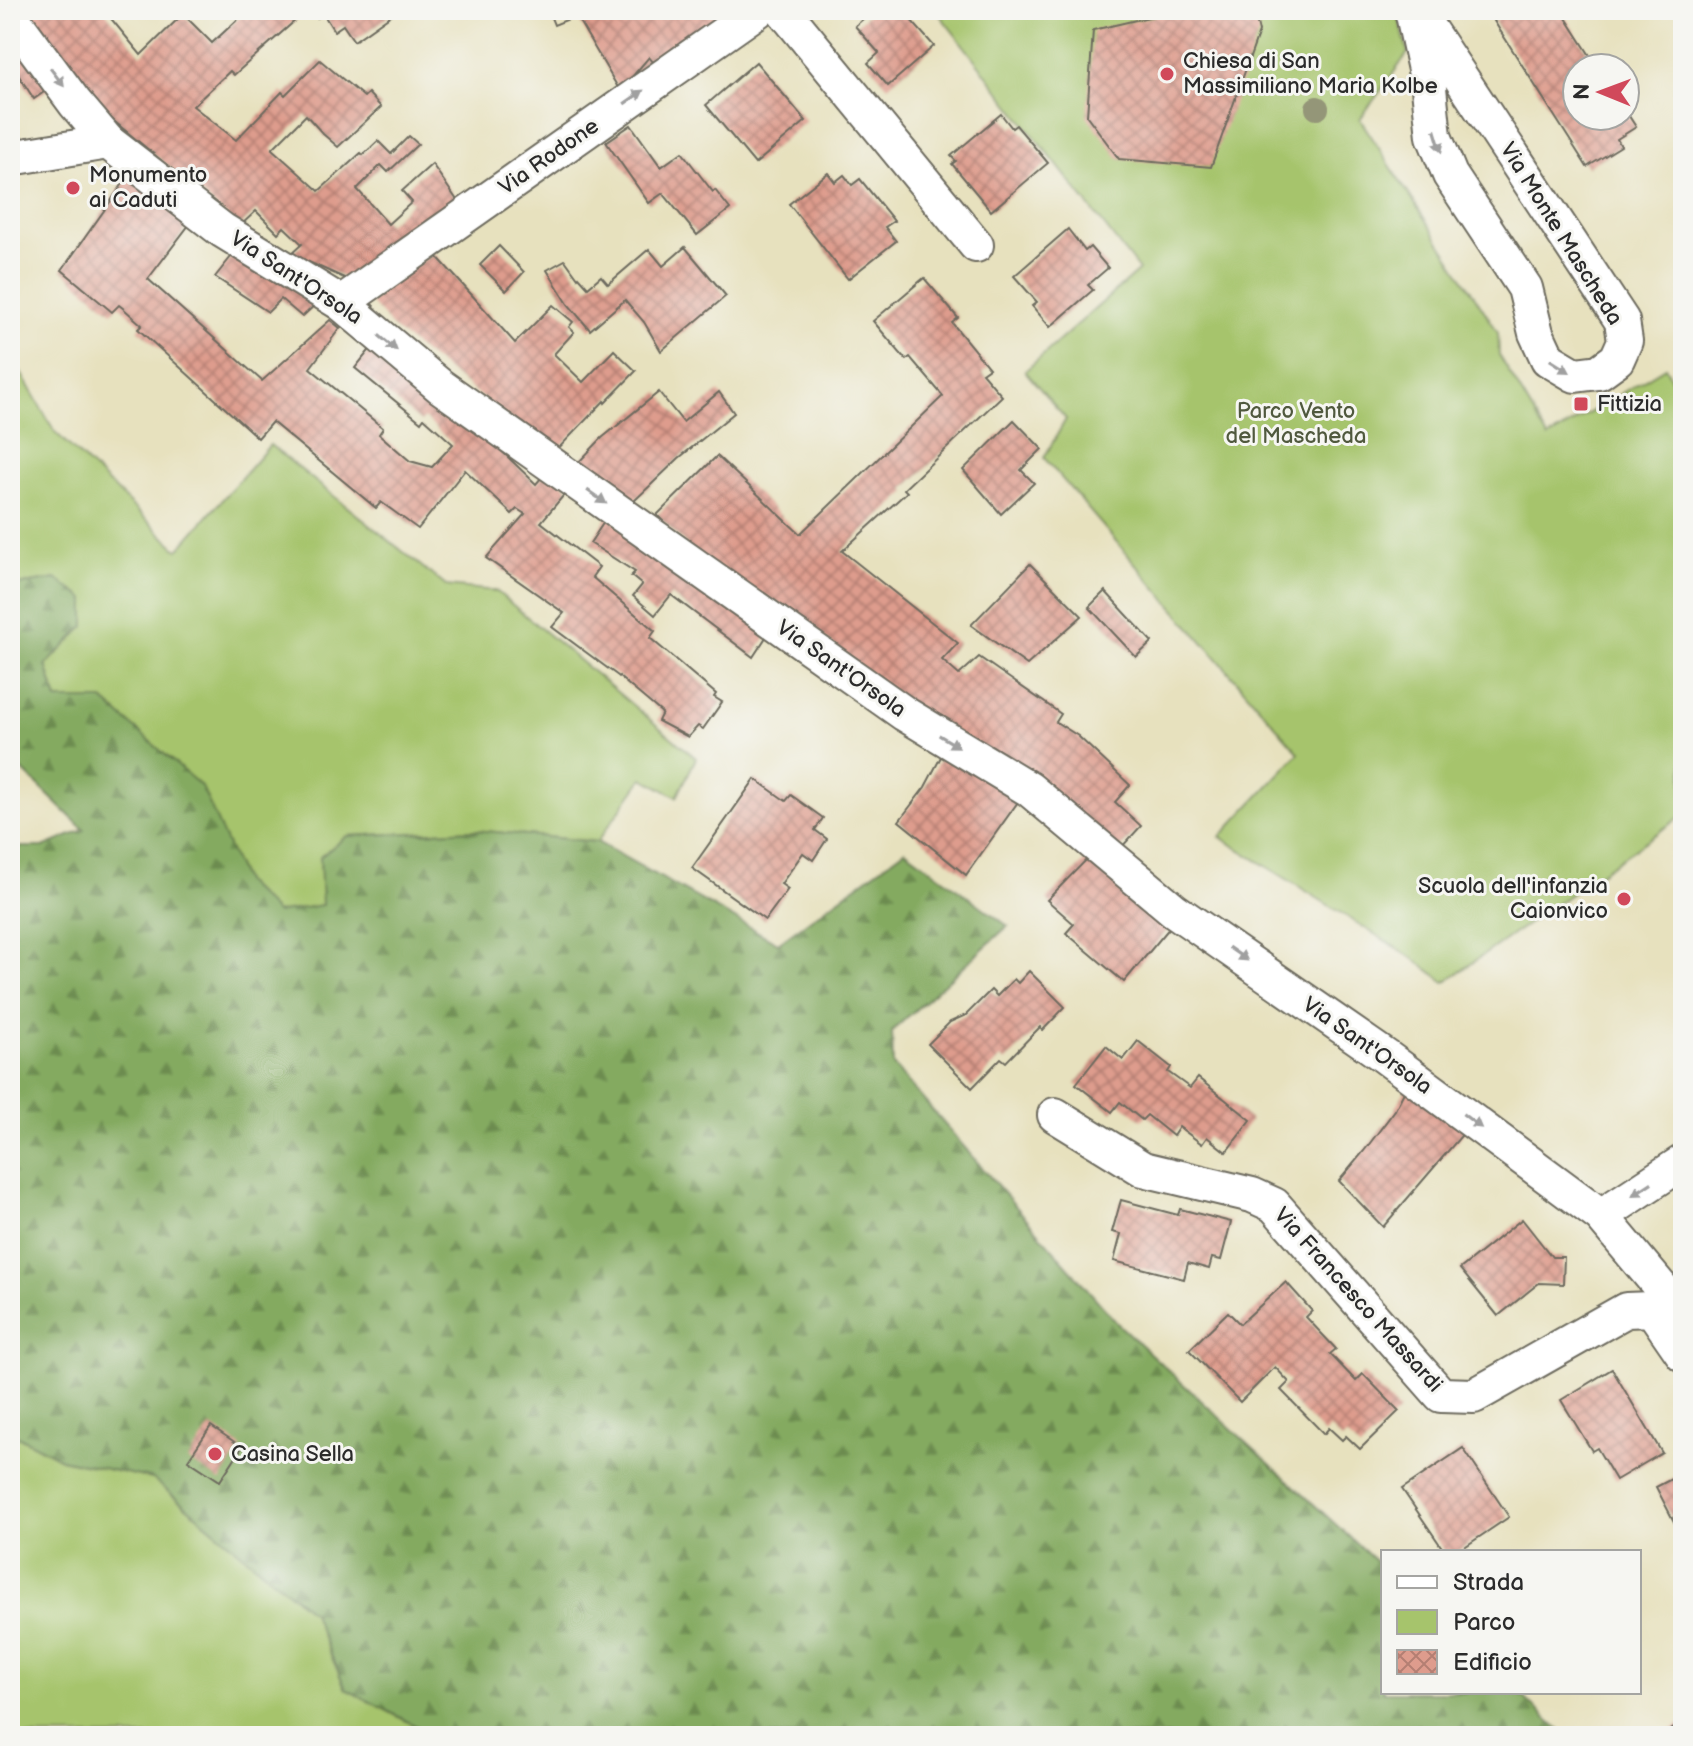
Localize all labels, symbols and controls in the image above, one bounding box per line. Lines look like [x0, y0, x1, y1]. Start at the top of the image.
place label: Chiesa di San Massimiliano Maria Kolbe [1183, 48, 1438, 100]
north arrow [1561, 52, 1641, 132]
marker: Chiesa di San Massimiliano Maria Kolbe [1158, 65, 1176, 83]
one-way arrow [48, 67, 64, 88]
text: N [1569, 83, 1596, 100]
one-way arrow [624, 90, 645, 105]
street label: Via Rodone [494, 113, 604, 201]
one-way arrow [1432, 129, 1445, 153]
street label: Via Monte Mascheda [1494, 138, 1628, 330]
place label: Monumento ai Caduti [89, 162, 207, 214]
marker: Monumento ai Caduti [64, 179, 82, 197]
street label: Via Sant'Orsola [225, 225, 367, 331]
one-way arrow [378, 334, 398, 351]
one-way arrow [1549, 358, 1570, 373]
place label: Fittizia [1597, 391, 1662, 418]
marker: Fittizia [1572, 395, 1590, 413]
park label: Parco Vento del Mascheda [1226, 398, 1366, 450]
one-way arrow [587, 489, 608, 504]
street label: Via Sant'Orsola [771, 614, 911, 724]
one-way arrow [938, 734, 960, 748]
place label: Scuola dell'infanzia Caionvico [1418, 873, 1608, 925]
marker: Scuola dell'infanzia Caionvico [1615, 890, 1633, 908]
one-way arrow [1227, 946, 1248, 961]
street label: Via Sant'Orsola [1297, 991, 1437, 1101]
one-way arrow [1462, 1113, 1483, 1128]
one-way arrow [1631, 1181, 1653, 1196]
street label: Via Francesco Massardi [1268, 1202, 1448, 1398]
place label: Casina Sella [231, 1441, 354, 1468]
marker: Casina Sella [206, 1445, 224, 1463]
legend [1381, 1550, 1641, 1694]
text: Strada [1453, 1568, 1524, 1597]
text: Parco [1453, 1608, 1515, 1637]
text: Edificio [1453, 1648, 1532, 1677]

